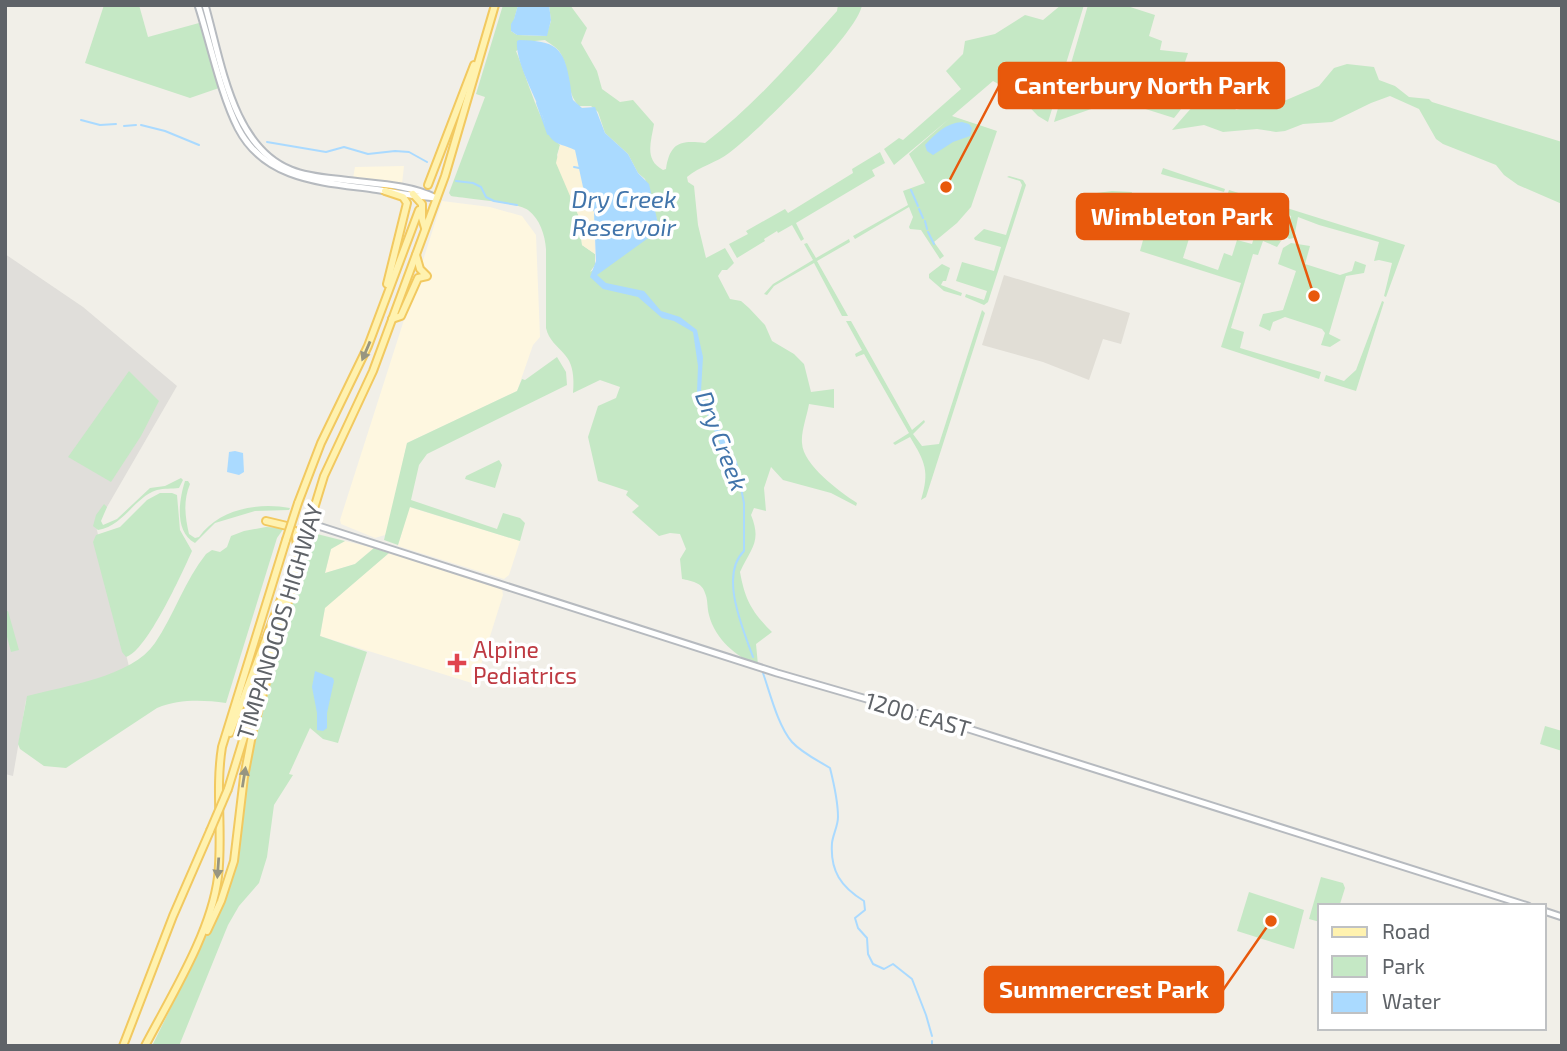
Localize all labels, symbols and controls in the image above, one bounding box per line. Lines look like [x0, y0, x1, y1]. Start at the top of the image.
callout: Canterbury North Park [999, 63, 1284, 108]
text: Canterbury North Park [1014, 70, 1271, 99]
water label: Dry Creek Reservoir [572, 184, 676, 241]
callout: Wimbleton Park [1077, 194, 1288, 239]
text: Wimbleton Park [1091, 201, 1274, 230]
one-way arrow [360, 341, 371, 362]
water label: Dry Creek [690, 386, 755, 495]
street label: TIMPANOGOS HIGHWAY [230, 501, 328, 743]
place label: Alpine Pediatrics [473, 635, 577, 689]
marker: Alpine Pediatrics [447, 653, 467, 673]
street label: 1200 EAST [862, 686, 974, 742]
one-way arrow [239, 765, 250, 787]
one-way arrow [213, 857, 224, 879]
legend [1318, 904, 1546, 1030]
text: Road [1382, 918, 1430, 943]
text: Park [1382, 953, 1425, 978]
callout: Summercrest Park [985, 967, 1223, 1012]
text: Summercrest Park [999, 974, 1209, 1003]
text: Water [1382, 988, 1441, 1013]

